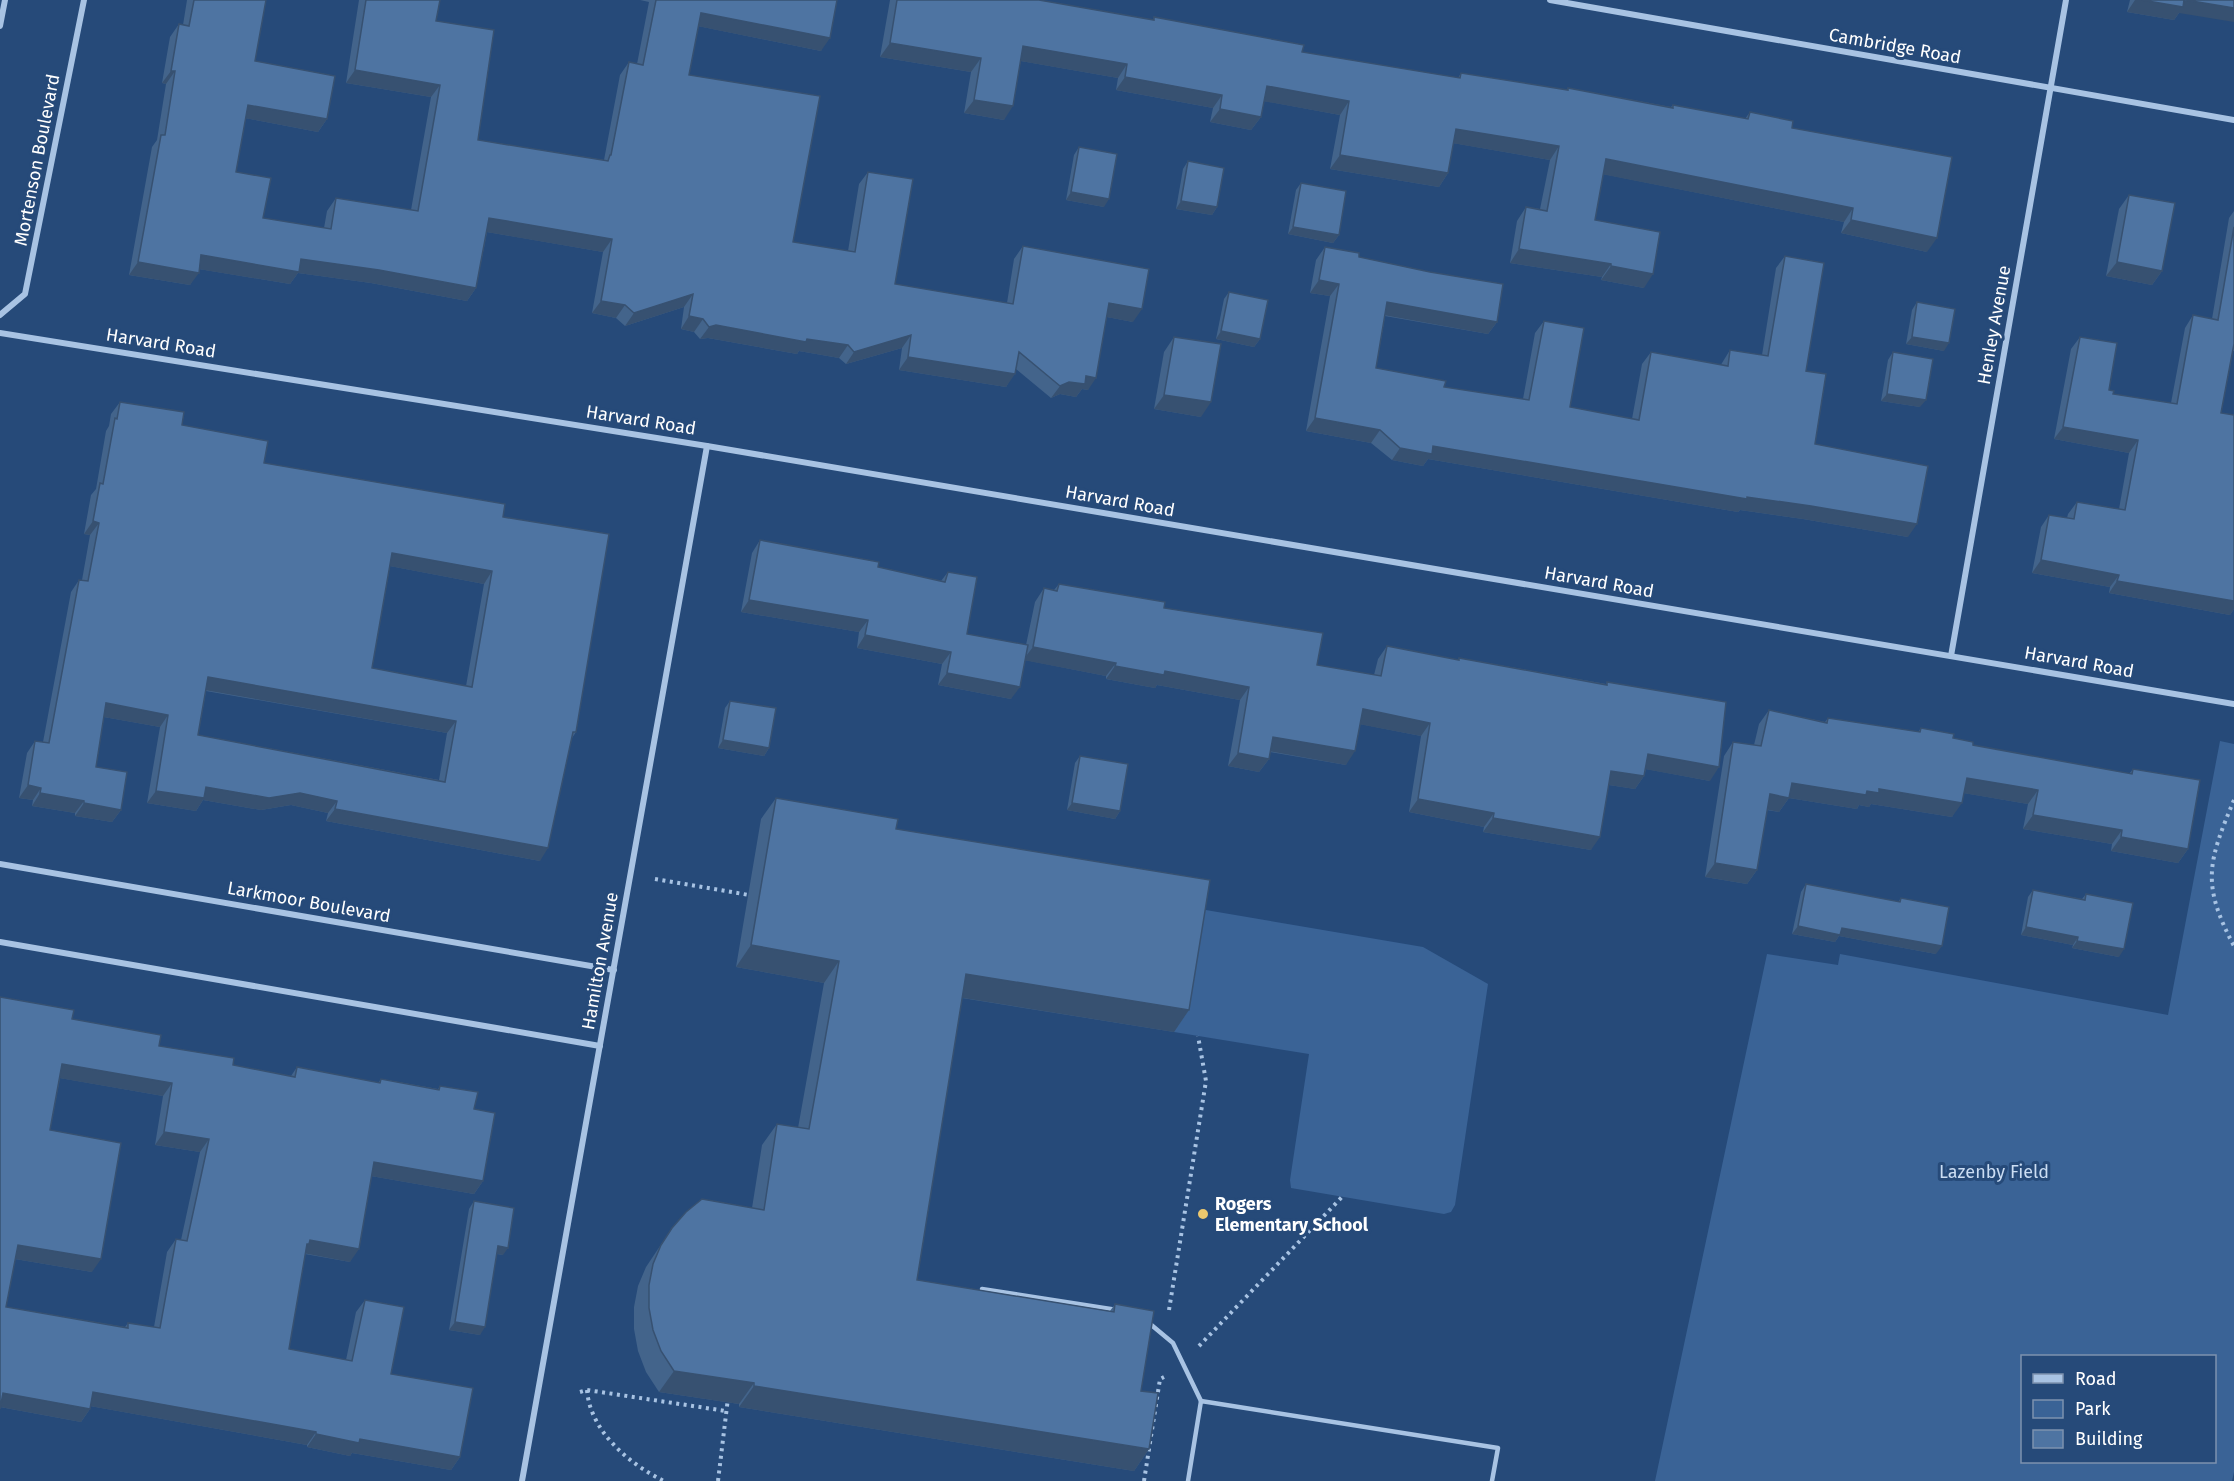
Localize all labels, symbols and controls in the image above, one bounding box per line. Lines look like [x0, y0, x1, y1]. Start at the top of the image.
street label: Cambridge Road [1827, 24, 1963, 68]
street label: Mortenson Boulevard [10, 72, 64, 248]
street label: Henley Avenue [1973, 264, 2015, 386]
street label: Harvard Road [105, 323, 217, 363]
street label: Harvard Road [585, 400, 697, 440]
street label: Harvard Road [1064, 481, 1176, 521]
street label: Harvard Road [1543, 562, 1655, 602]
street label: Harvard Road [2023, 642, 2135, 682]
street label: Larkmoor Boulevard [226, 877, 392, 927]
street label: Hamilton Avenue [577, 890, 623, 1032]
park label: Lazenby Field [1939, 1161, 2049, 1183]
place label: Rogers Elementary School [1215, 1193, 1369, 1236]
marker: Rogers Elementary School [1196, 1207, 1210, 1221]
legend [2021, 1355, 2216, 1463]
text: Road [2075, 1368, 2117, 1390]
text: Park [2075, 1398, 2111, 1420]
text: Building [2075, 1428, 2143, 1450]

